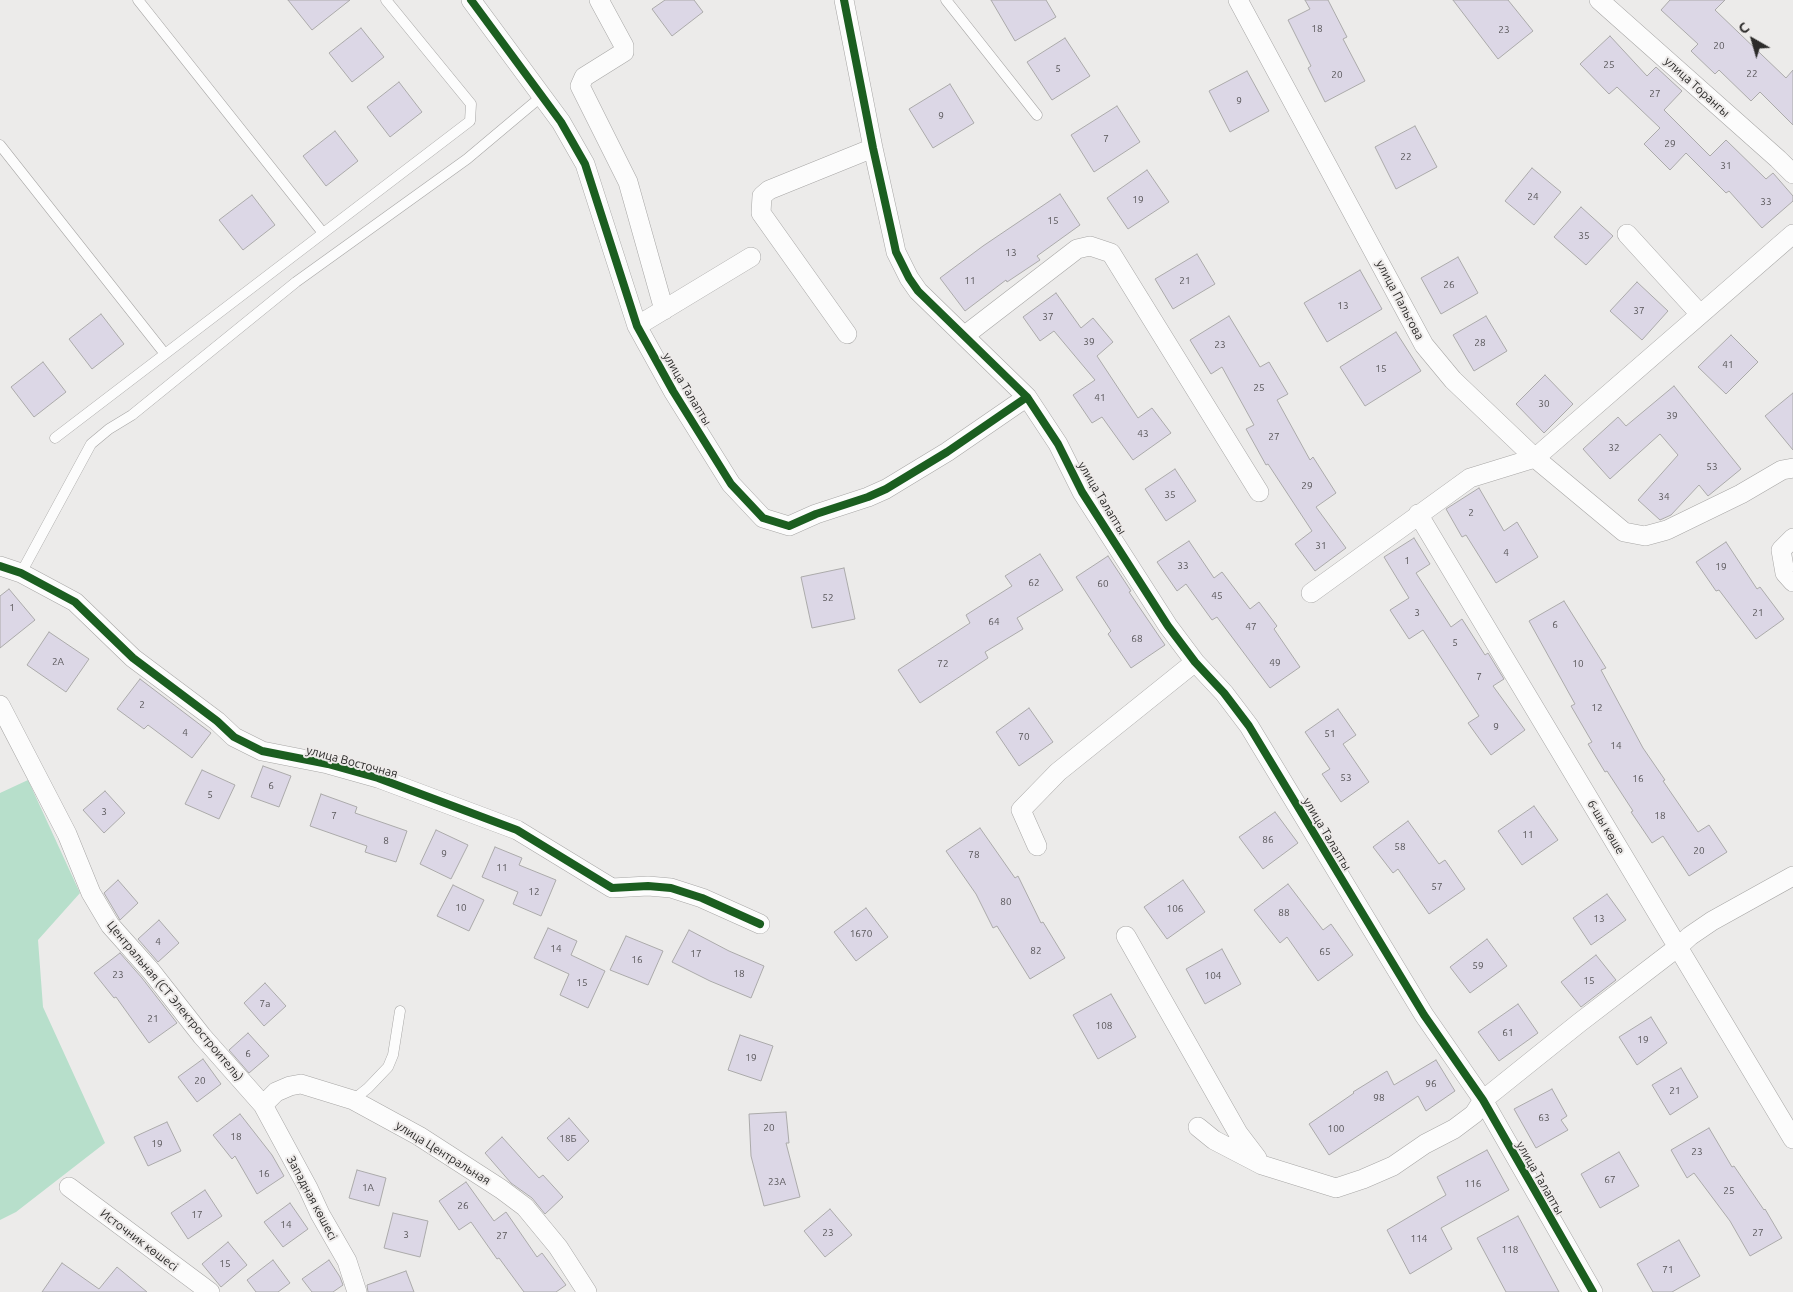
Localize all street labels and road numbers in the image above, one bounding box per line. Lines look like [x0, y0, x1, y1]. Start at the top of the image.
street label: улица Торангы [1661, 54, 1733, 120]
street label: улица Пальгова [1373, 258, 1427, 342]
street label: улица Талапты [660, 350, 714, 428]
street label: улица Талапты [1075, 459, 1129, 537]
street label: улица Восточная [305, 743, 399, 781]
street label: улица Талапты [1300, 795, 1354, 873]
street label: 6-шы көше [1584, 797, 1628, 857]
street label: Центральная (СТ Электростроитель) [104, 918, 246, 1084]
street label: улица Центральная [393, 1118, 493, 1188]
street label: улица Талапты [1513, 1139, 1567, 1217]
street label: Западная көшесі [284, 1153, 340, 1243]
street label: Источник көшесі [97, 1206, 181, 1274]

